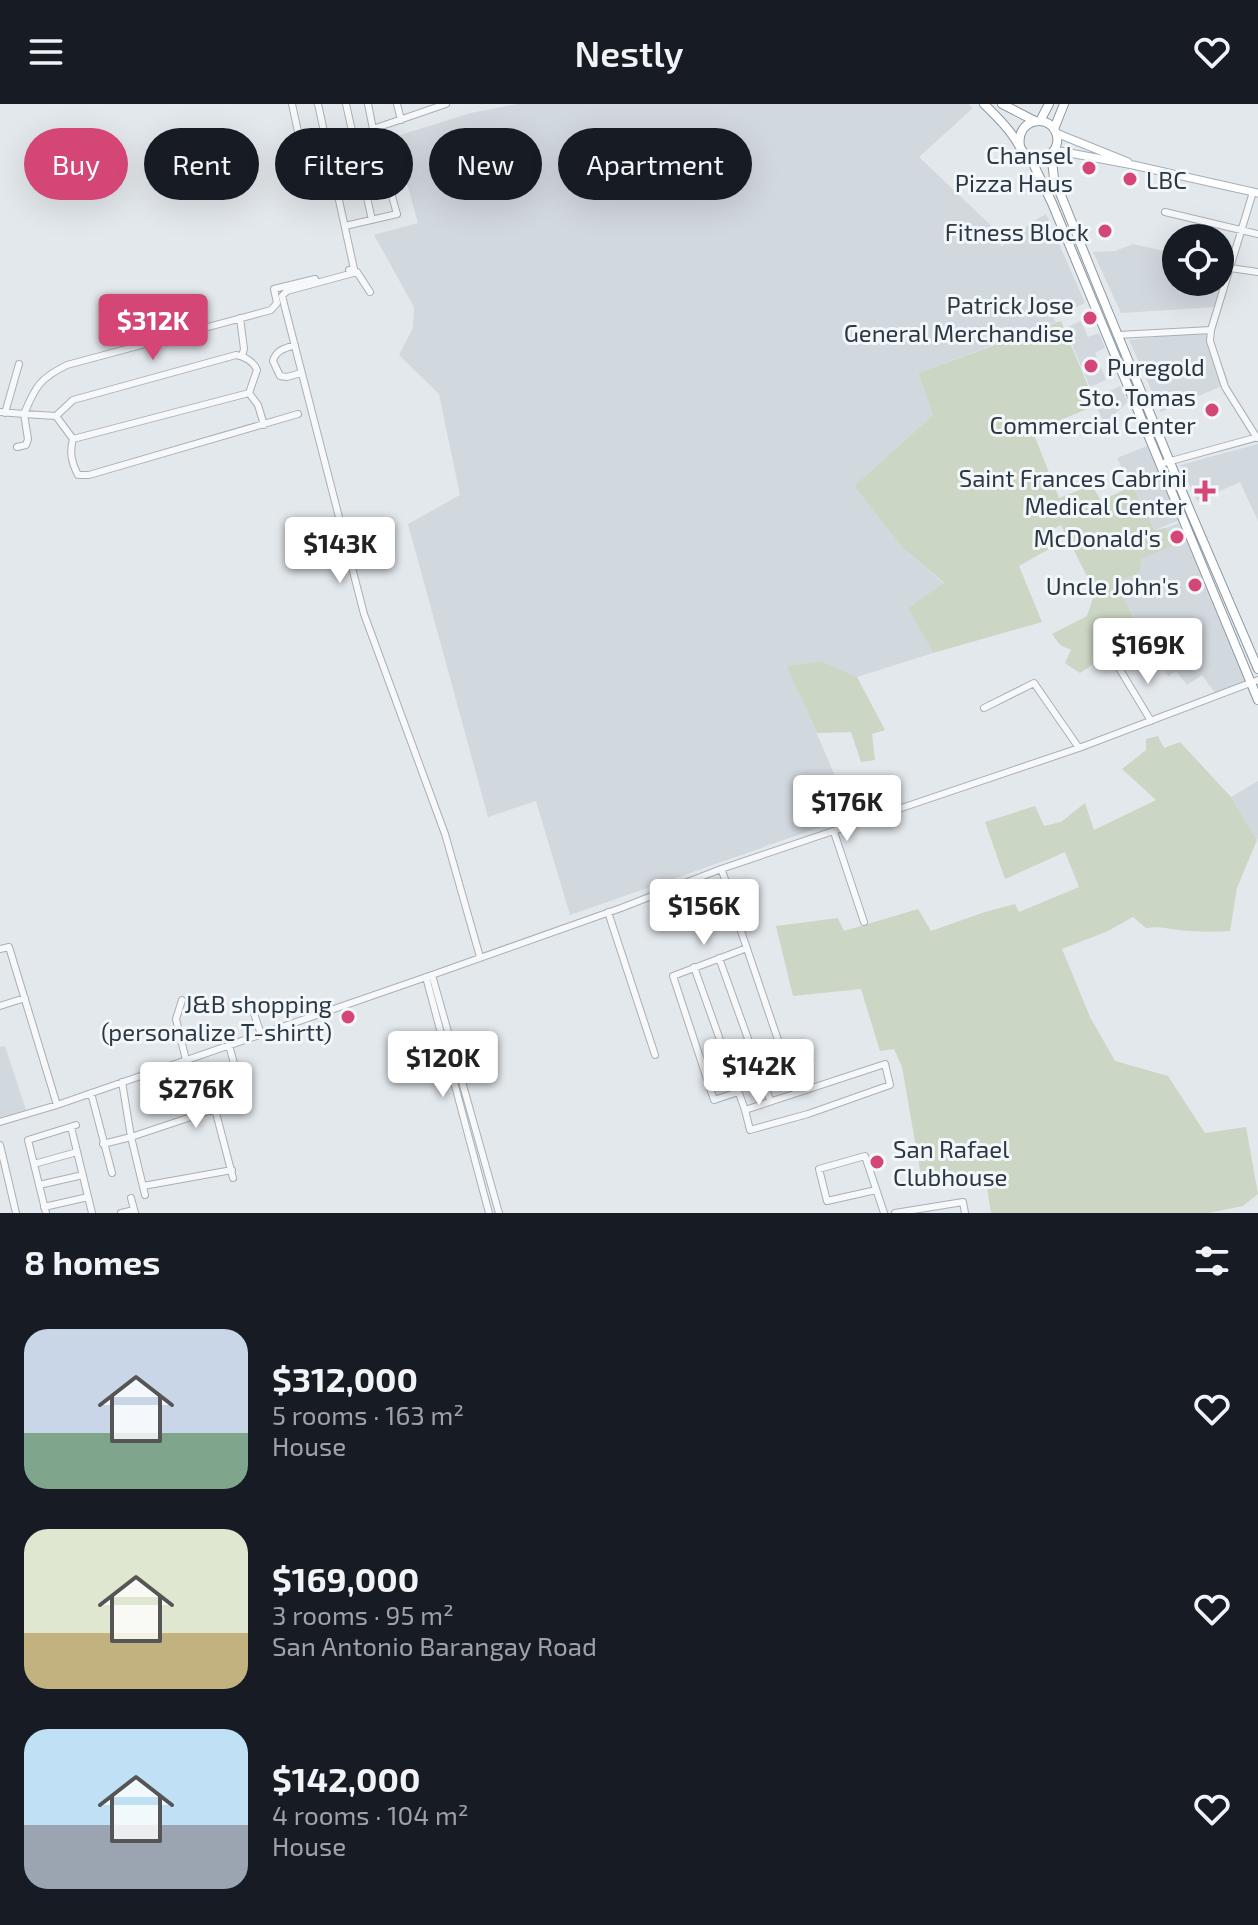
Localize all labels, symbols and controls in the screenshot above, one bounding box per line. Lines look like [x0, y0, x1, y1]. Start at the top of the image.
icon: menu [24, 30, 68, 74]
icon: heart [1190, 30, 1234, 74]
text: Nestly [575, 31, 683, 74]
chip: Buy [24, 128, 128, 200]
chip: Rent [144, 128, 259, 200]
chip: Filters [275, 128, 413, 200]
chip: New [429, 128, 542, 200]
chip: Apartment [558, 128, 752, 200]
place label: Chansel Pizza Haus [955, 140, 1073, 197]
marker: Chansel Pizza Haus [1080, 159, 1098, 177]
place label: LBC [1146, 165, 1187, 194]
marker: LBC [1121, 170, 1139, 188]
place label: Fitness Block [945, 217, 1089, 246]
marker: Fitness Block [1096, 222, 1114, 240]
map controls [1162, 224, 1234, 296]
button: locate [1162, 224, 1234, 296]
place label: Patrick Jose General Merchandise [844, 290, 1074, 347]
pin: $312K [97, 294, 209, 362]
text: $312K [117, 304, 189, 335]
marker: Patrick Jose General Merchandise [1081, 309, 1099, 327]
place label: Puregold [1107, 352, 1205, 381]
marker: Puregold [1082, 357, 1100, 375]
place label: Sto. Tomas Commercial Center [990, 382, 1196, 439]
marker: Sto. Tomas Commercial Center [1203, 401, 1221, 419]
place label: Saint Frances Cabrini Medical Center [959, 463, 1187, 520]
marker: Saint Frances Cabrini Medical Center [1194, 480, 1216, 502]
pin: $143K [284, 517, 396, 585]
place label: McDonald's [1033, 523, 1161, 552]
text: $143K [303, 527, 377, 558]
marker: McDonald's [1168, 528, 1186, 546]
place label: Uncle John's [1046, 571, 1179, 600]
marker: Uncle John's [1186, 576, 1204, 594]
pin: $169K [1092, 618, 1204, 686]
text: $169K [1111, 628, 1185, 659]
pin: $176K [791, 775, 903, 843]
text: $176K [811, 785, 883, 816]
pin: $156K [648, 879, 760, 947]
text: $156K [668, 889, 740, 920]
place label: J&B shopping (personalize T-shirtt) [101, 989, 332, 1046]
marker: J&B shopping (personalize T-shirtt) [339, 1008, 357, 1026]
pin: $120K [387, 1031, 499, 1099]
pin: $142K [703, 1039, 815, 1107]
text: $120K [406, 1041, 480, 1072]
text: $142K [722, 1049, 796, 1080]
pin: $276K [140, 1062, 252, 1130]
text: $276K [158, 1072, 234, 1103]
place label: San Rafael Clubhouse [893, 1134, 1009, 1191]
marker: San Rafael Clubhouse [868, 1153, 886, 1171]
icon: filters [1190, 1239, 1234, 1283]
text: 8 homes [24, 1241, 160, 1282]
text: $312,000 [272, 1358, 418, 1399]
icon: home [88, 1361, 184, 1457]
icon: heart [1190, 1387, 1234, 1431]
text: 5 rooms · 163 m² [272, 1399, 464, 1430]
text: House [272, 1430, 346, 1461]
text: $169,000 [272, 1558, 419, 1599]
icon: home [88, 1561, 184, 1657]
icon: heart [1190, 1587, 1234, 1631]
text: 3 rooms · 95 m² [272, 1599, 454, 1630]
text: San Antonio Barangay Road [272, 1630, 597, 1661]
text: $142,000 [272, 1758, 420, 1799]
icon: home [88, 1761, 184, 1857]
icon: heart [1190, 1787, 1234, 1831]
text: 4 rooms · 104 m² [272, 1799, 468, 1830]
text: House [272, 1830, 346, 1861]

